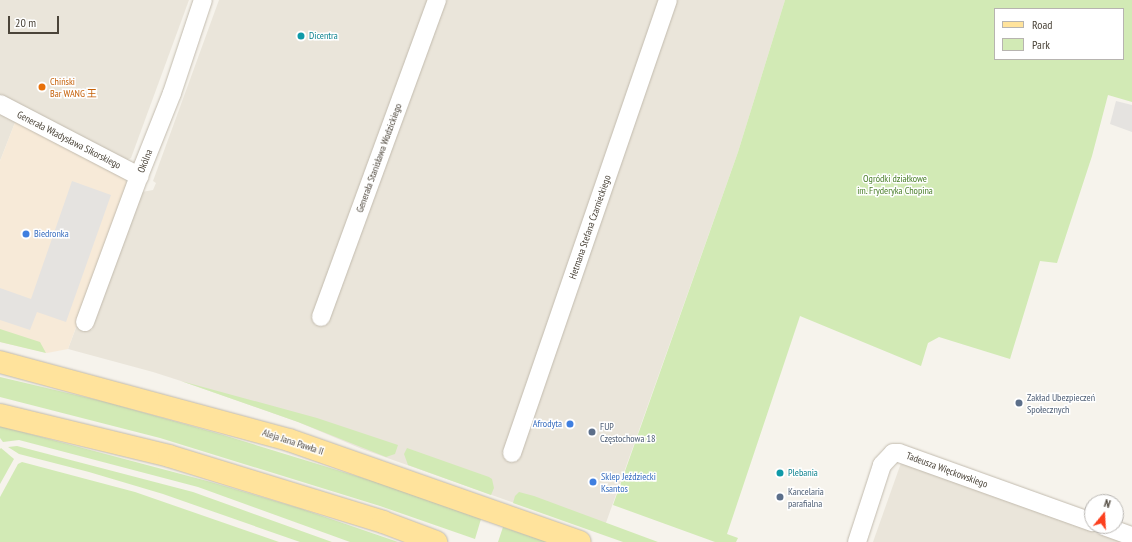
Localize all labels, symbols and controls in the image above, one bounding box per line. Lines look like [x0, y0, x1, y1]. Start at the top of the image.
scale bar [10, 8, 61, 34]
legend [994, 8, 1124, 60]
text: 20 m [15, 15, 36, 30]
text: Road [1032, 17, 1052, 32]
place label: Dicentra [309, 30, 338, 42]
marker: Dicentra [296, 31, 306, 41]
text: Park [1032, 37, 1050, 52]
place label: Chiński Bar WANG 王 [50, 75, 97, 98]
marker: Chiński Bar WANG 王 [37, 82, 47, 92]
street label: Generała Stanisława Wodzickiego [354, 102, 404, 214]
street label: Generała Władysława Sikorskiego [15, 109, 123, 171]
street label: Okólna [135, 147, 155, 175]
park label: Ogródki działkowe im. Fryderyka Chopina [857, 172, 933, 196]
street label: Hetmana Stefana Czarnieckiego [567, 173, 613, 281]
place label: Biedronka [34, 228, 69, 240]
marker: Biedronka [21, 229, 31, 239]
place label: Zakład Ubezpieczeń Społecznych [1027, 391, 1095, 414]
marker: Zakład Ubezpieczeń Społecznych [1014, 398, 1024, 408]
place label: Afrodyta [533, 418, 562, 430]
marker: Afrodyta [565, 419, 575, 429]
place label: FUP Częstochowa 18 [600, 420, 656, 444]
street label: Aleja Jana Pawła II [261, 426, 325, 458]
marker: FUP Częstochowa 18 [587, 427, 597, 437]
street label: Tadeusza Więckowskiego [905, 450, 989, 490]
place label: Plebania [788, 467, 818, 479]
marker: Plebania [775, 468, 785, 478]
place label: Sklep Jeździecki Ksantos [601, 470, 656, 494]
marker: Sklep Jeździecki Ksantos [588, 477, 598, 487]
place label: Kancelaria parafialna [788, 485, 824, 508]
marker: Kancelaria parafialna [775, 492, 785, 502]
north arrow [1084, 494, 1124, 534]
text: N [1102, 496, 1112, 511]

